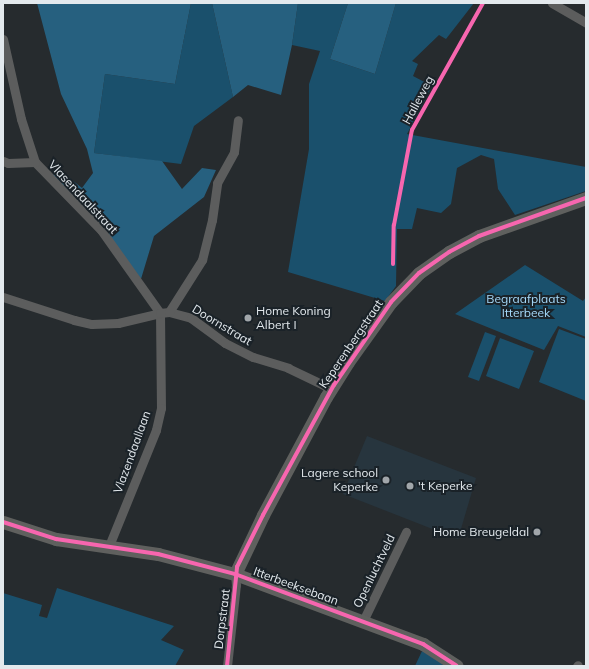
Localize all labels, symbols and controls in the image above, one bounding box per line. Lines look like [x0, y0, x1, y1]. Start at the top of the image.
street label: Halleweg [399, 73, 437, 127]
street label: Vlasendaalstraat [45, 157, 121, 237]
park label: Begraafplaats Itterbeek [486, 292, 566, 320]
street label: Keperenbergstraat [316, 297, 386, 391]
street label: Doornstraat [190, 302, 254, 348]
place label: Home Koning Albert I [256, 304, 331, 332]
marker: Home Koning Albert I [243, 313, 253, 323]
street label: Vlazendaallaan [110, 409, 154, 495]
place label: Lagere school Keperke [301, 466, 378, 494]
marker: Lagere school Keperke [381, 475, 391, 485]
place label: 't Keperke [418, 479, 473, 493]
marker: 't Keperke [405, 481, 415, 491]
place label: Home Breugeldal [433, 525, 529, 539]
marker: Home Breugeldal [532, 527, 542, 537]
street label: Openluchtveld [350, 532, 398, 610]
street label: Itterbeeksebaan [251, 564, 341, 608]
street label: Dorpstraat [211, 588, 233, 650]

